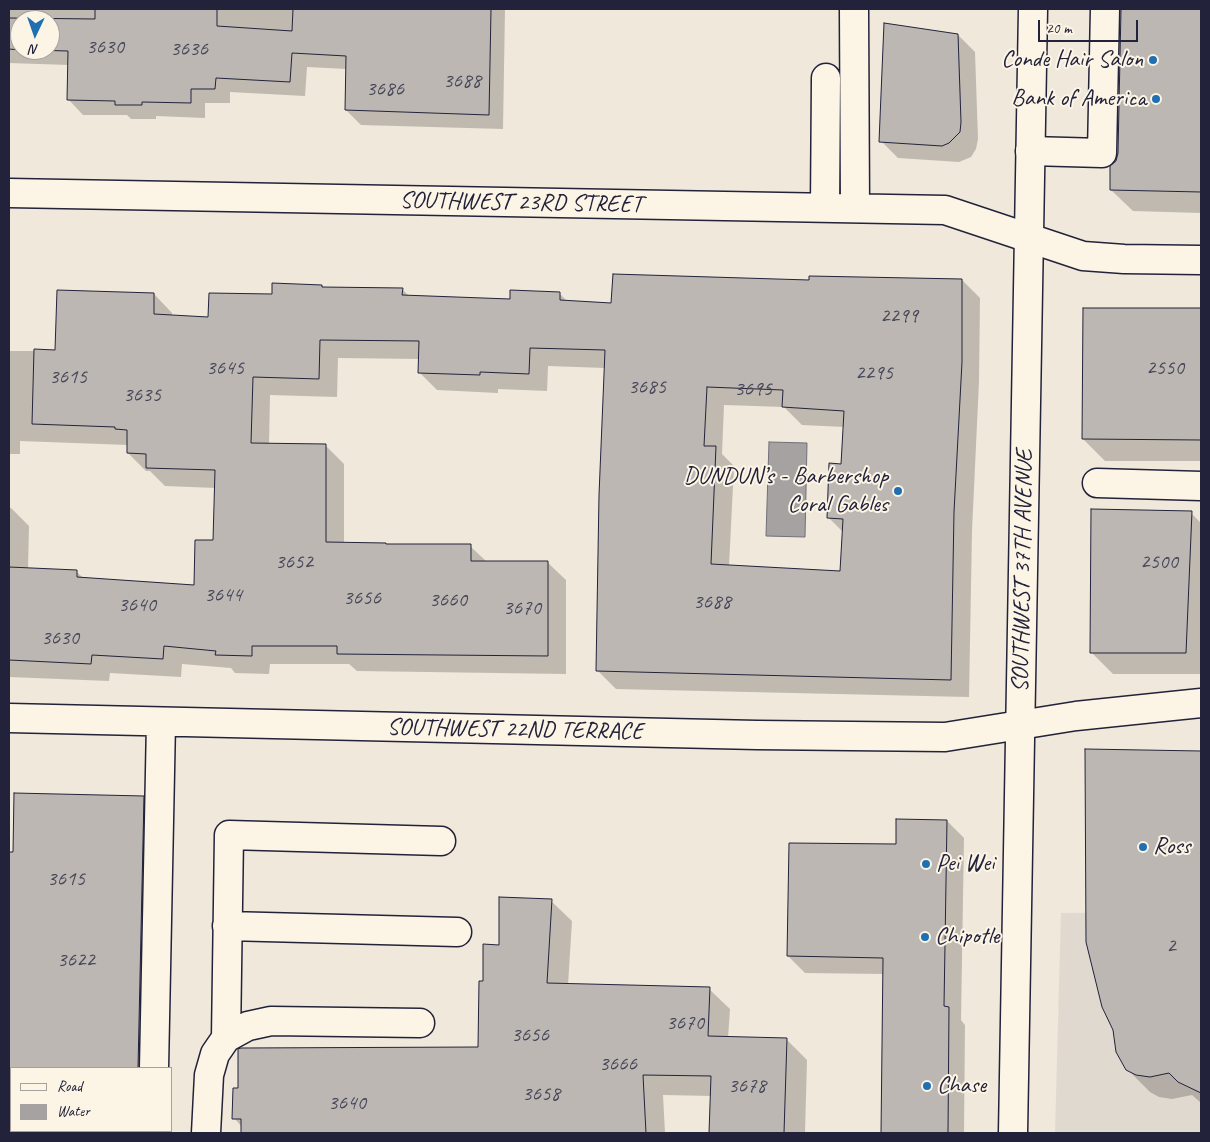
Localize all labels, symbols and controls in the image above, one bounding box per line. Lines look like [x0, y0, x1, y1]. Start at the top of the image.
north arrow [10, 10, 60, 60]
scale bar [1040, 10, 1140, 42]
text: 20 m [1046, 19, 1072, 38]
house number: 3630 [86, 34, 124, 60]
house number: 3636 [170, 36, 208, 62]
text: N [29, 41, 39, 58]
place label: Conde Hair Salon [1001, 46, 1143, 74]
marker: Conde Hair Salon [1147, 54, 1159, 66]
house number: 3688 [443, 68, 481, 94]
house number: 3686 [366, 76, 404, 102]
place label: Bank of America [1011, 85, 1146, 113]
marker: Bank of America [1150, 93, 1162, 105]
street label: SOUTHWEST 23RD STREET [399, 186, 643, 220]
house number: 2299 [880, 303, 918, 329]
house number: 3645 [206, 355, 244, 381]
house number: 2550 [1146, 355, 1184, 381]
house number: 2295 [855, 360, 893, 386]
house number: 3615 [49, 364, 87, 390]
house number: 3685 [628, 374, 666, 400]
house number: 3695 [734, 376, 772, 402]
house number: 3635 [123, 382, 161, 408]
street label: SOUTHWEST 37TH AVENUE [1006, 449, 1040, 693]
place label: DUNDUN’s - Barbershop Coral Gables [684, 463, 888, 519]
marker: DUNDUN’s - Barbershop Coral Gables [892, 485, 904, 497]
house number: 3652 [275, 549, 313, 575]
house number: 2500 [1140, 549, 1178, 575]
house number: 3644 [204, 582, 242, 608]
house number: 3656 [343, 585, 381, 611]
house number: 3660 [429, 587, 467, 613]
house number: 3688 [693, 589, 731, 615]
house number: 3640 [118, 592, 156, 618]
house number: 3670 [503, 595, 541, 621]
house number: 3630 [41, 625, 79, 651]
street label: SOUTHWEST 22ND TERRACE [387, 713, 643, 747]
place label: Ross [1153, 833, 1190, 861]
marker: Ross [1137, 841, 1149, 853]
place label: Pei Wei [936, 850, 995, 878]
marker: Pei Wei [920, 858, 932, 870]
house number: 3615 [47, 866, 85, 892]
place label: Chipotle [935, 923, 999, 951]
marker: Chipotle [919, 931, 931, 943]
house number: 2 [1166, 933, 1176, 959]
house number: 3622 [57, 947, 95, 973]
house number: 3670 [666, 1010, 704, 1036]
house number: 3656 [511, 1022, 549, 1048]
house number: 3666 [599, 1051, 637, 1077]
legend [10, 1067, 172, 1132]
place label: Chase [937, 1072, 986, 1100]
house number: 3678 [728, 1073, 766, 1099]
text: Road [57, 1077, 82, 1096]
marker: Chase [921, 1080, 933, 1092]
house number: 3658 [522, 1081, 560, 1107]
house number: 3640 [328, 1090, 366, 1116]
text: Water [57, 1102, 90, 1121]

